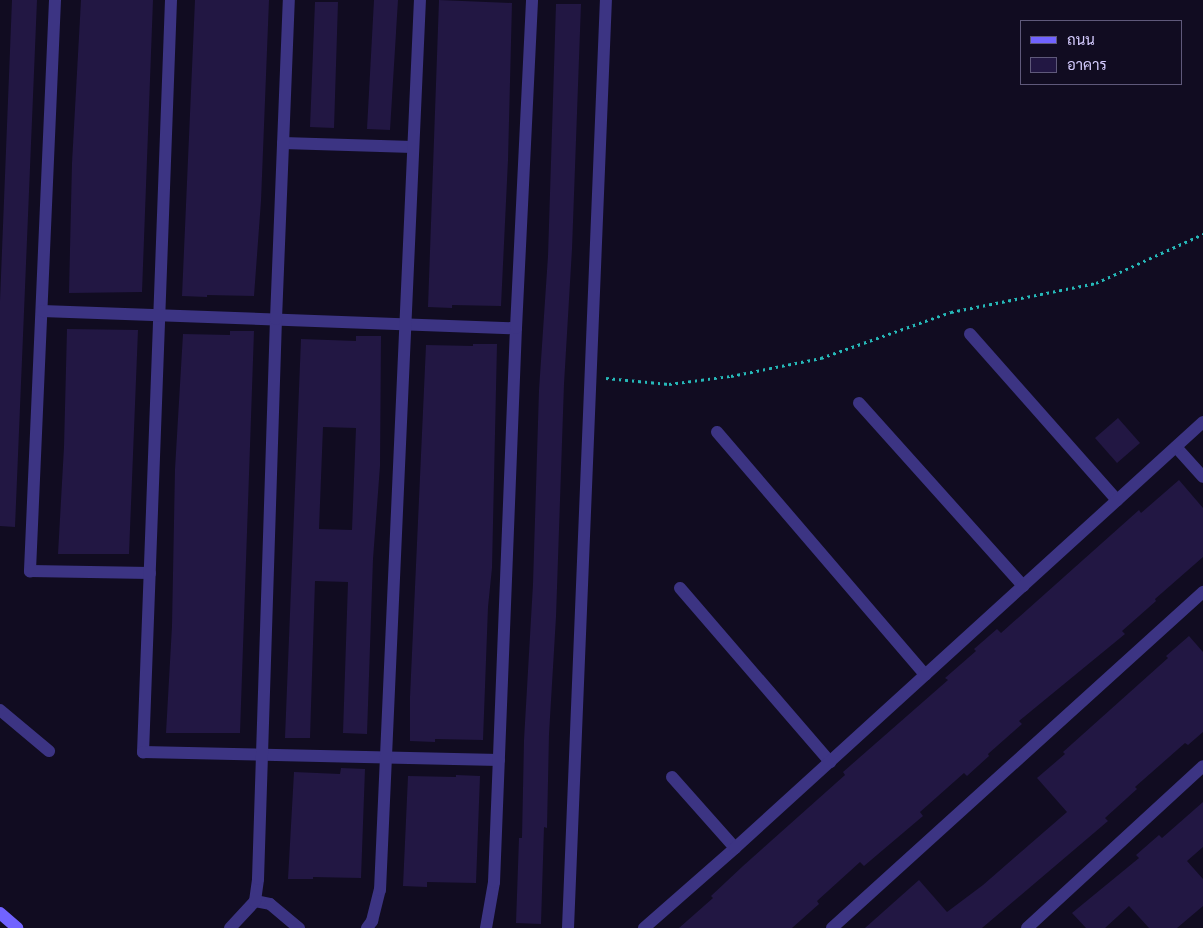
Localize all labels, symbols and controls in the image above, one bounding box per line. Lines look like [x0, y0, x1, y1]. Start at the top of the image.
legend [1020, 20, 1183, 85]
text: ถนน [1067, 29, 1095, 50]
text: อาคาร [1067, 54, 1107, 75]

